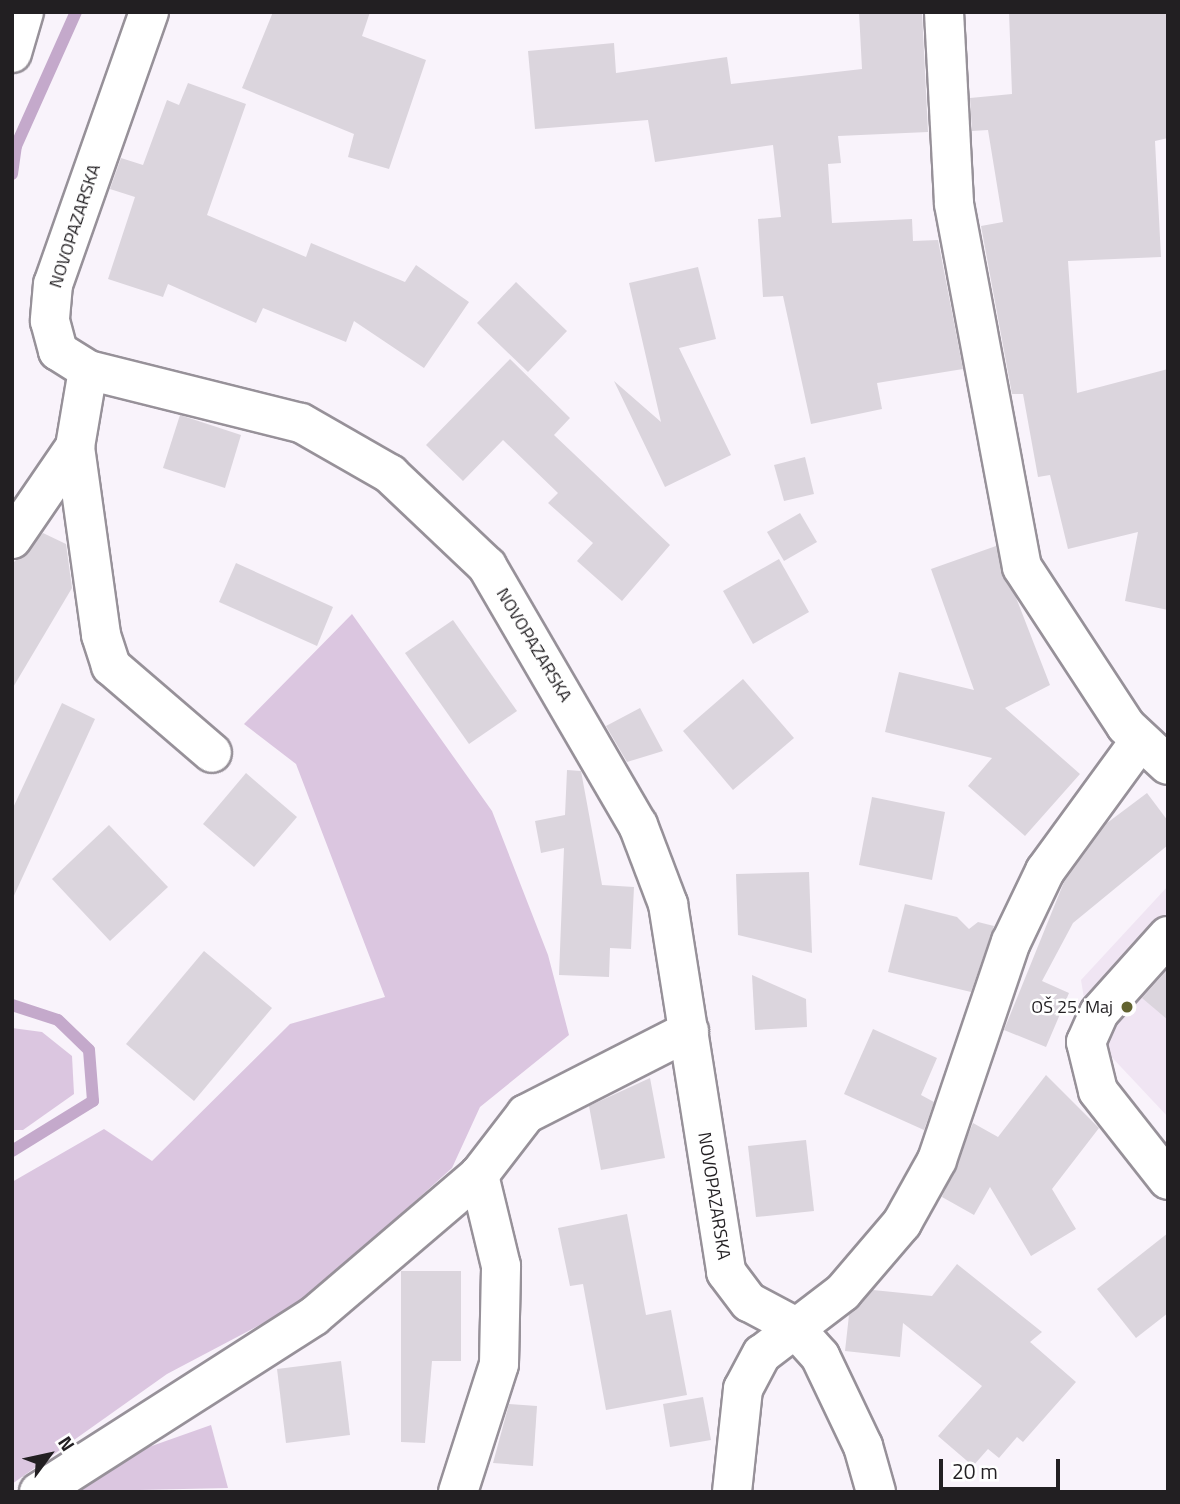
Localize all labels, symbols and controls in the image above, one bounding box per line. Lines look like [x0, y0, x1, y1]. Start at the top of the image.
street label: NOVOPAZARSKA [45, 161, 105, 291]
street label: NOVOPAZARSKA [492, 584, 576, 706]
place label: OŠ 25. Maj [1031, 996, 1113, 1018]
marker: OŠ 25. Maj [1119, 999, 1135, 1015]
street label: NOVOPAZARSKA [693, 1131, 735, 1261]
north arrow [14, 1420, 84, 1490]
text: N [51, 1430, 83, 1457]
scale bar [942, 1444, 1063, 1488]
text: 20 m [952, 1455, 998, 1487]

